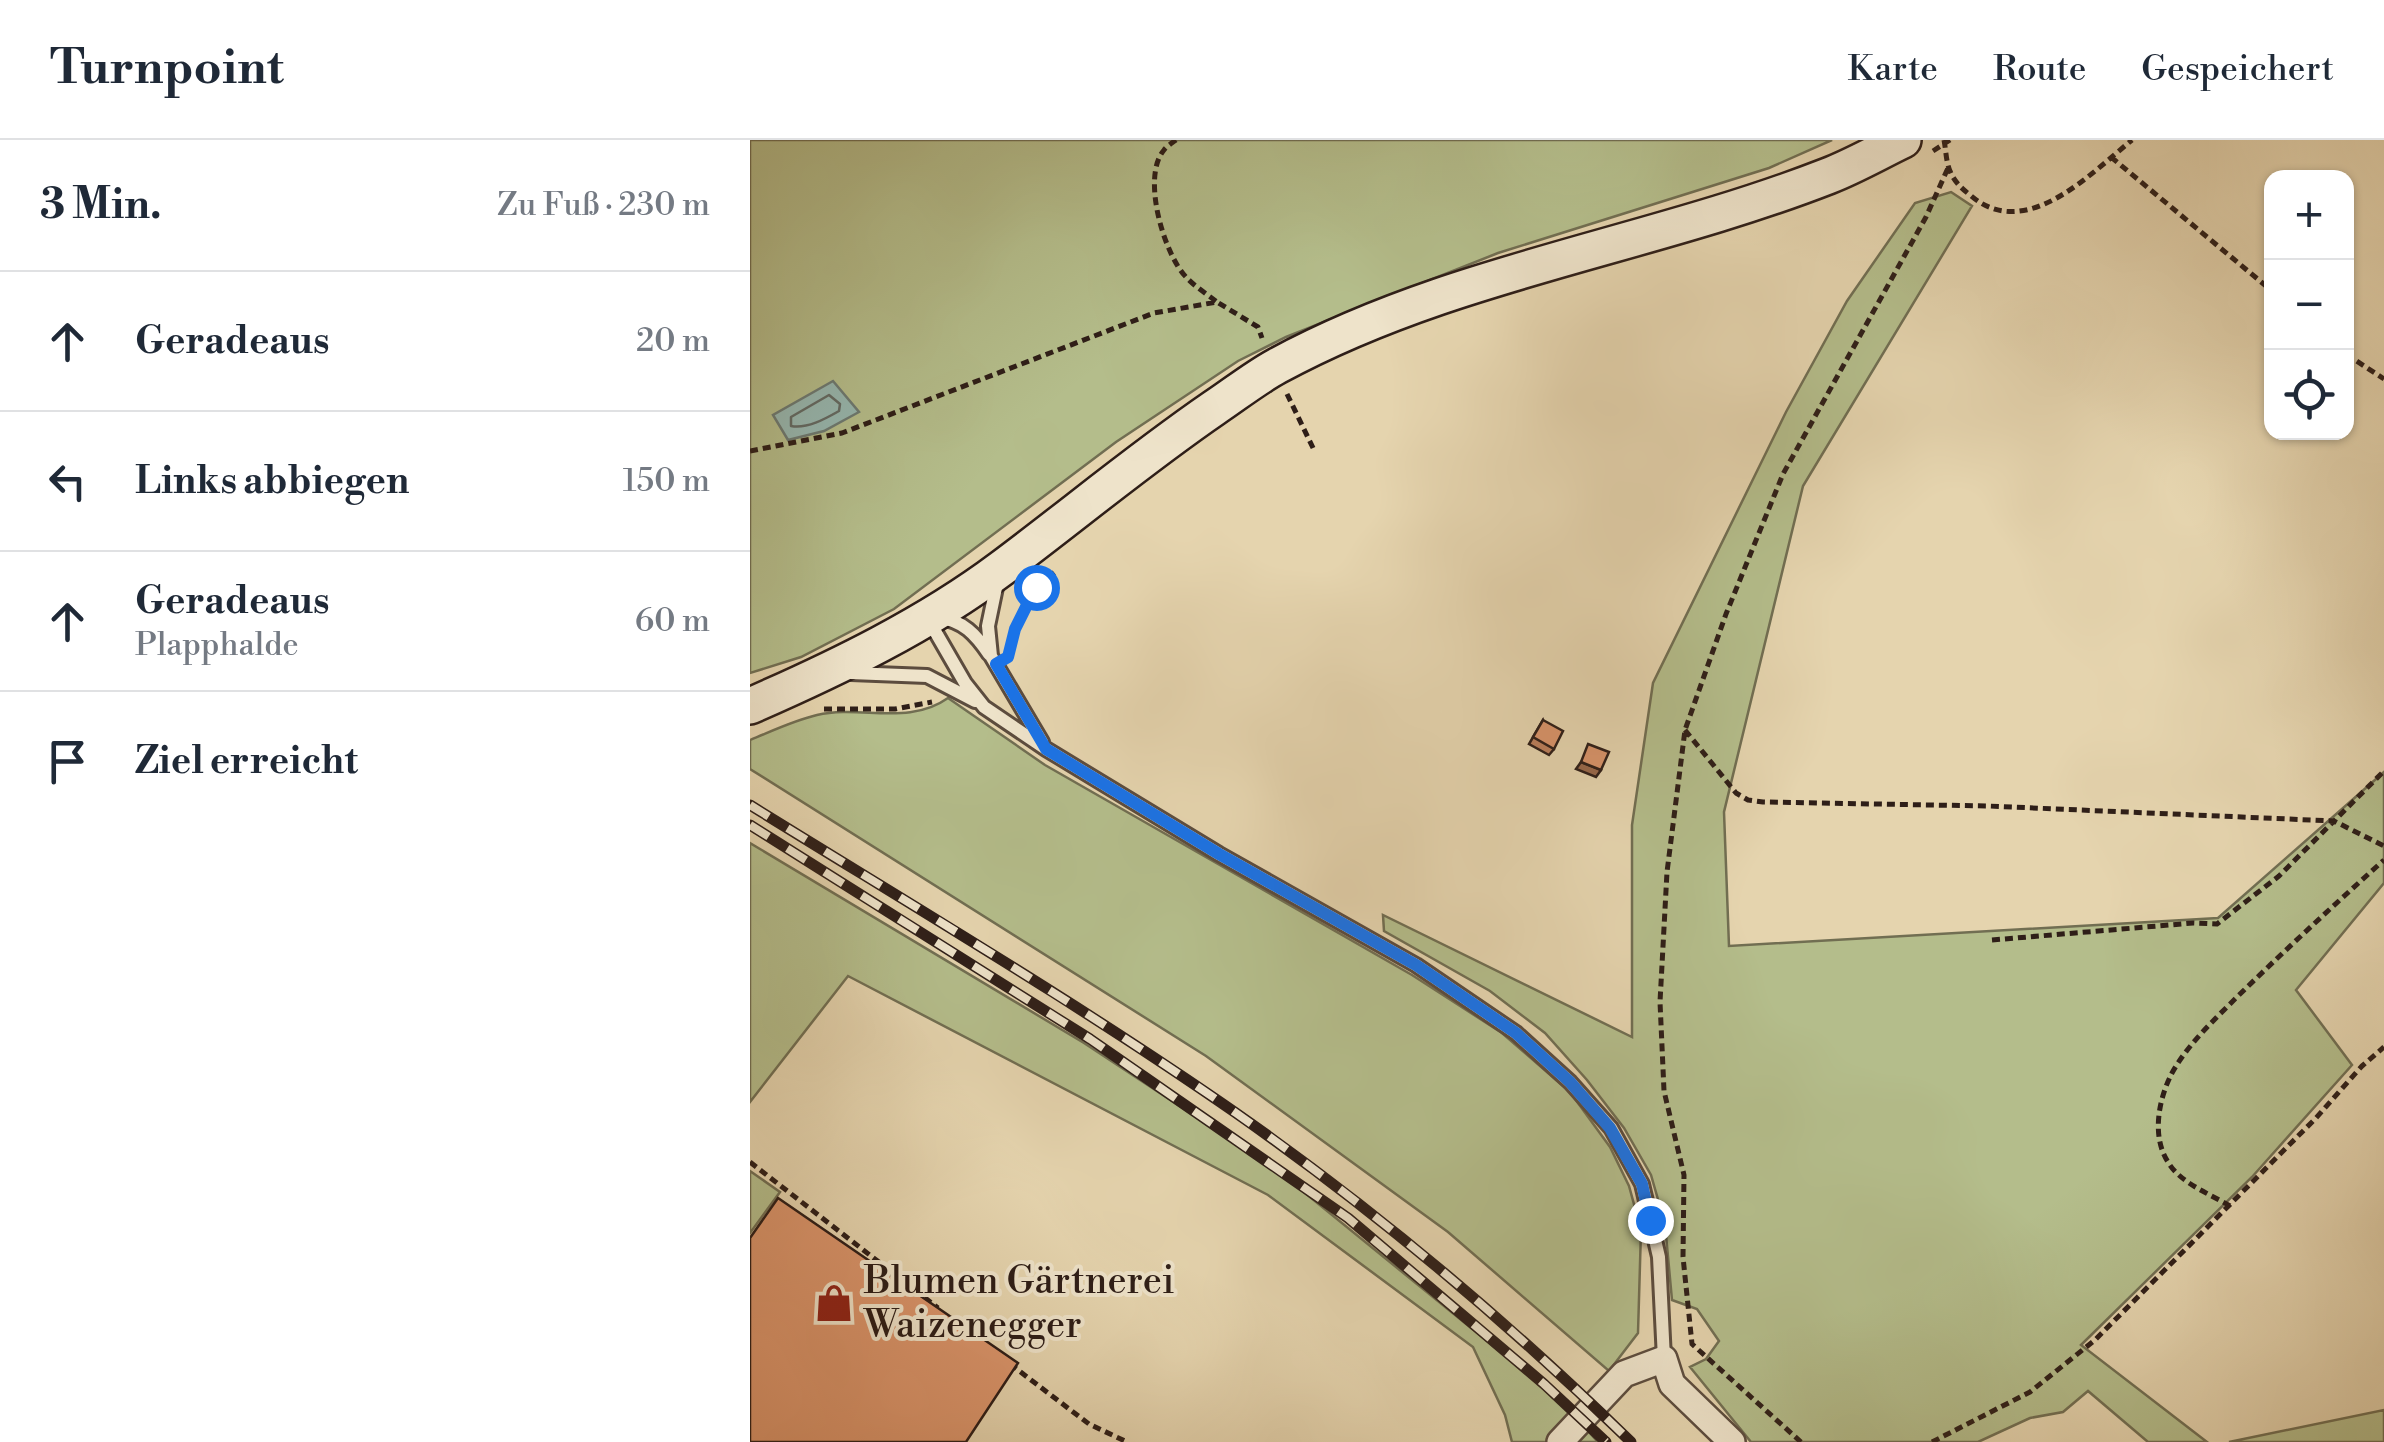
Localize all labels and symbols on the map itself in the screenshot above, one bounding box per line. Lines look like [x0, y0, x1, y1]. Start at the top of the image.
route start [1014, 565, 1060, 611]
route end [1628, 1198, 1674, 1244]
place label: Blumen Gärtnerei Waizenegger [863, 1258, 1174, 1349]
shop icon: Blumen Gärtnerei Waizenegger [813, 1282, 855, 1324]

